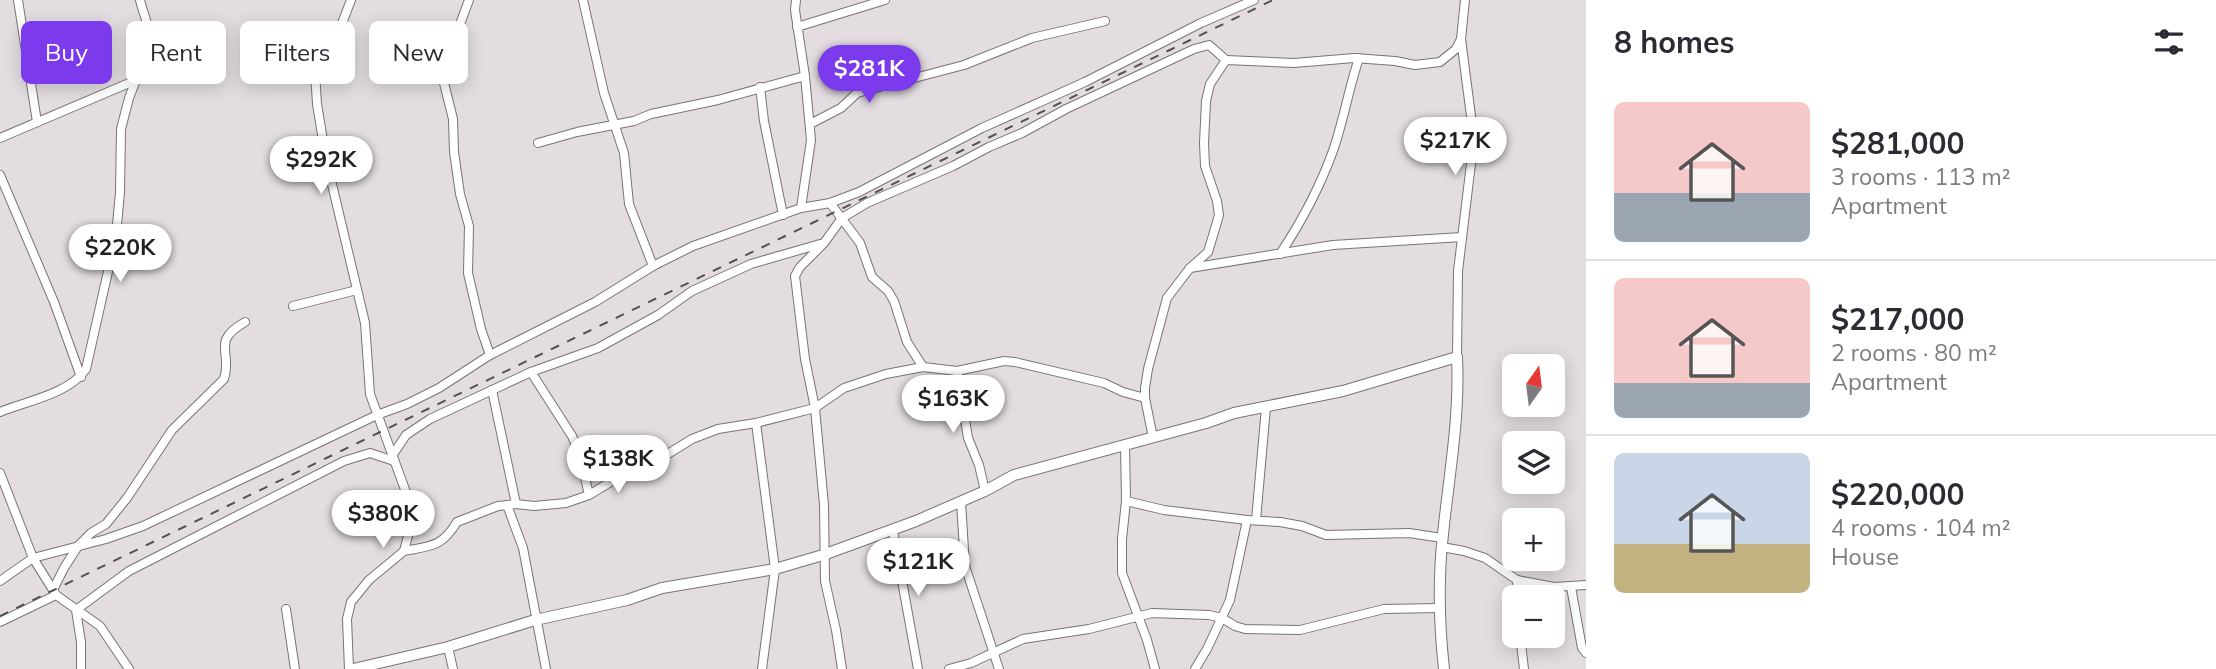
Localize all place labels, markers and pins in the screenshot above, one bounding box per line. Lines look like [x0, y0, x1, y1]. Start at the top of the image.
pin: $281K [820, 46, 918, 105]
pin: $217K [1406, 118, 1504, 177]
pin: $292K [272, 136, 370, 196]
pin: $220K [71, 224, 169, 284]
pin: $163K [904, 376, 1002, 435]
pin: $138K [569, 435, 667, 495]
pin: $380K [334, 490, 432, 550]
pin: $121K [869, 538, 967, 598]

